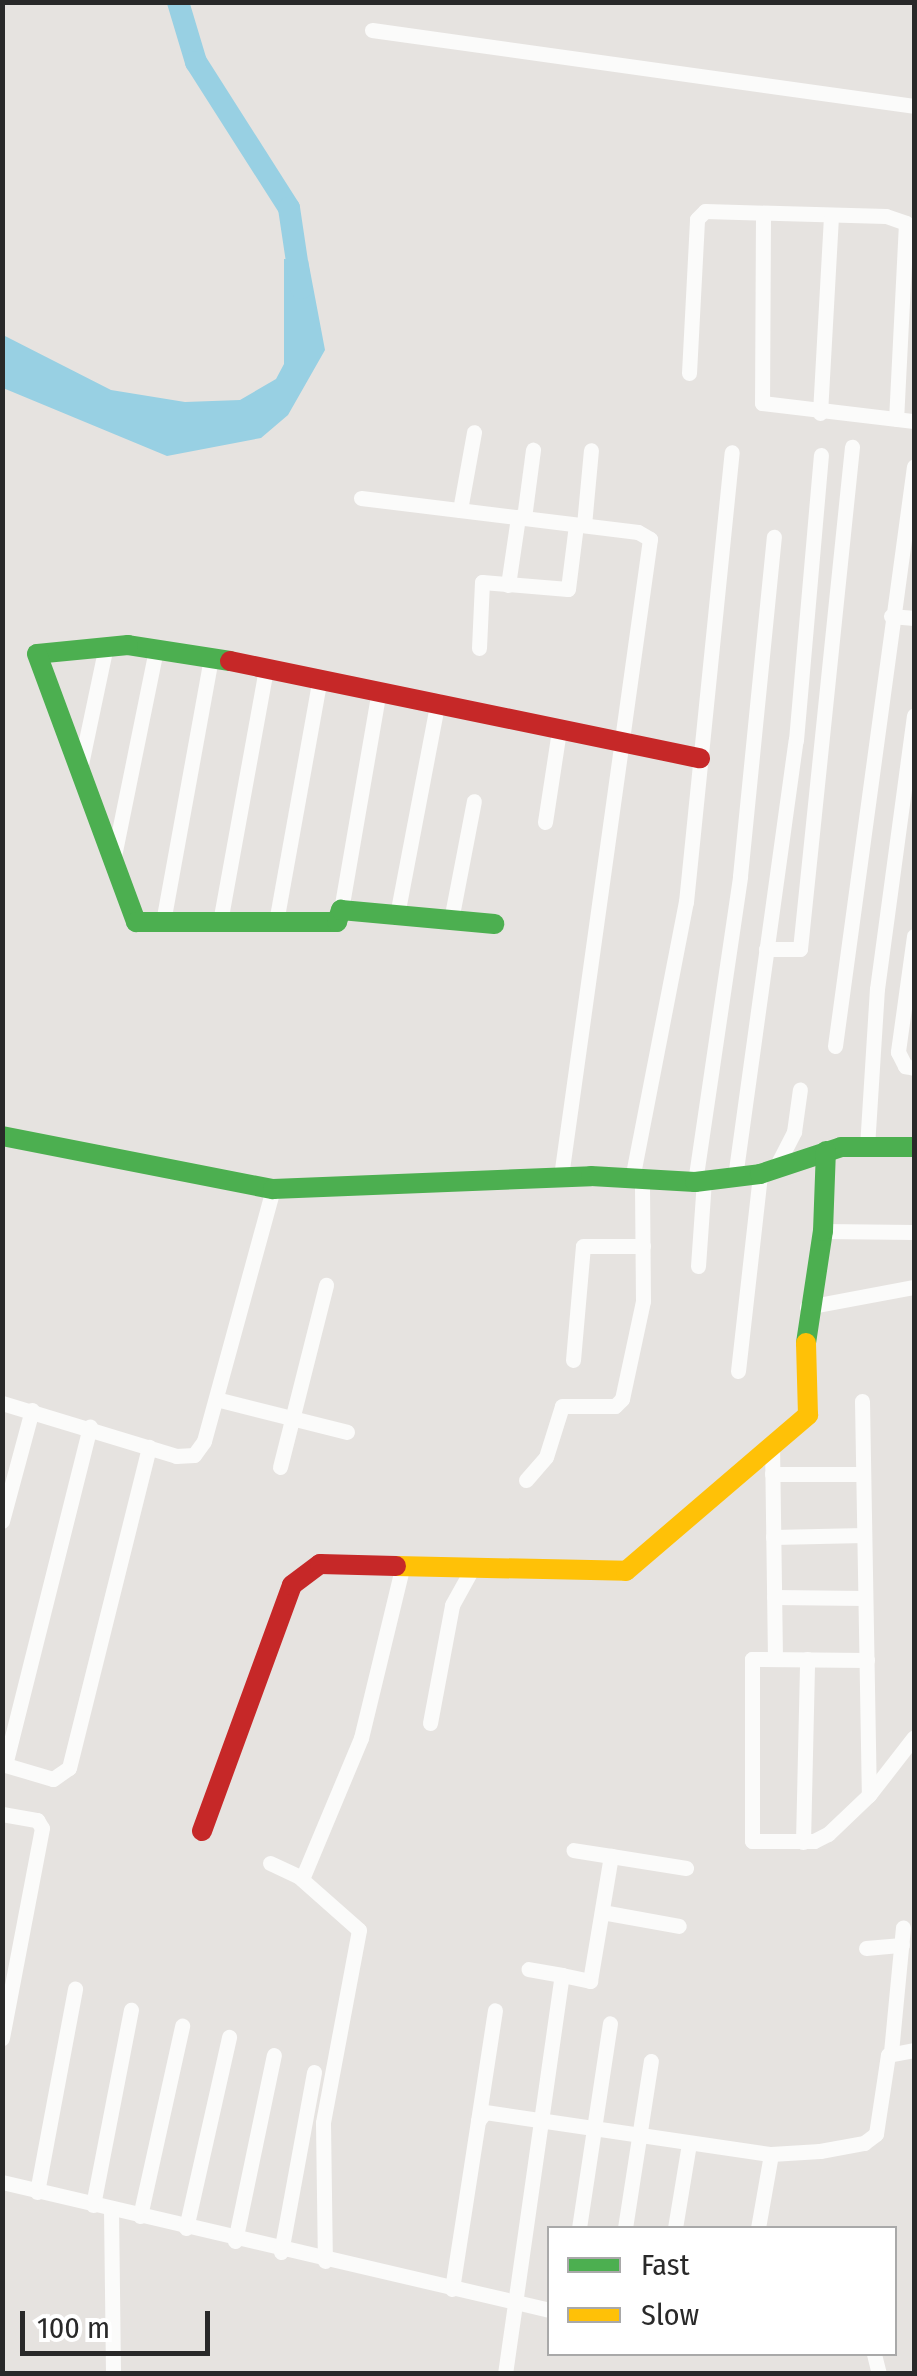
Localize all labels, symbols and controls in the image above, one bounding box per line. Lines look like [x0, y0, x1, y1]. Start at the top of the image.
legend [547, 2226, 897, 2356]
text: Fast [641, 2247, 689, 2283]
scale bar [25, 2291, 215, 2353]
text: Slow [641, 2297, 699, 2333]
text: 100 m [37, 2310, 110, 2346]

